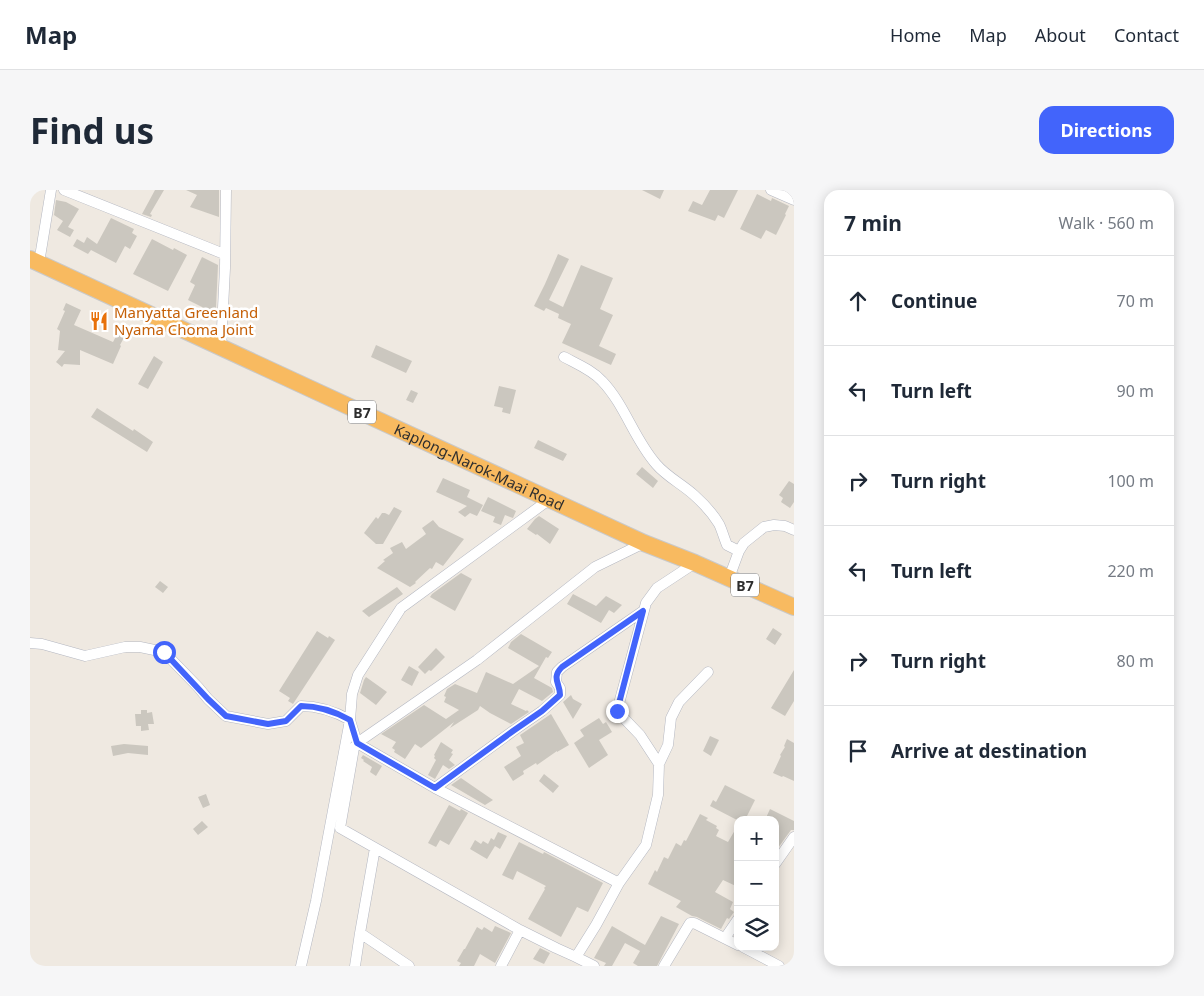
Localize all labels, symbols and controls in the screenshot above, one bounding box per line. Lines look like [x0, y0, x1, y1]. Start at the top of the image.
text: Map [25, 18, 77, 51]
text: Home [890, 23, 941, 47]
text: Map [969, 23, 1007, 47]
text: About [1035, 23, 1086, 47]
text: Contact [1114, 23, 1179, 47]
button: Directions [1039, 106, 1174, 154]
text: Find us [30, 107, 154, 154]
text: 7 min [844, 209, 902, 237]
text: Walk · 560 m [1059, 212, 1154, 234]
icon: ahead [844, 287, 872, 315]
text: Continue [891, 288, 977, 314]
text: 70 m [1117, 290, 1154, 312]
place label: Manyatta Greenland Nyama Choma Joint [114, 302, 258, 339]
restaurant icon: Manyatta Greenland Nyama Choma Joint [88, 310, 110, 332]
icon: left [844, 377, 872, 405]
text: Turn left [891, 378, 972, 404]
text: 90 m [1117, 380, 1154, 402]
road number: B7 [348, 400, 376, 423]
street label: Kaplong-Narok-Maai Road [391, 419, 568, 515]
icon: right [844, 467, 872, 495]
text: Turn right [891, 468, 986, 494]
text: 100 m [1107, 470, 1154, 492]
icon: left [844, 557, 872, 585]
text: Turn left [891, 558, 972, 584]
text: 220 m [1107, 560, 1154, 582]
road number: B7 [731, 574, 759, 596]
route start [153, 641, 176, 664]
icon: right [844, 647, 872, 675]
text: Turn right [891, 648, 986, 674]
text: 80 m [1117, 650, 1154, 672]
route end [606, 700, 629, 723]
icon: arrive [844, 737, 872, 765]
text: Arrive at destination [891, 738, 1087, 764]
map controls [734, 816, 779, 951]
button: + [734, 816, 779, 861]
button: − [734, 861, 779, 906]
button: layers [734, 906, 779, 951]

